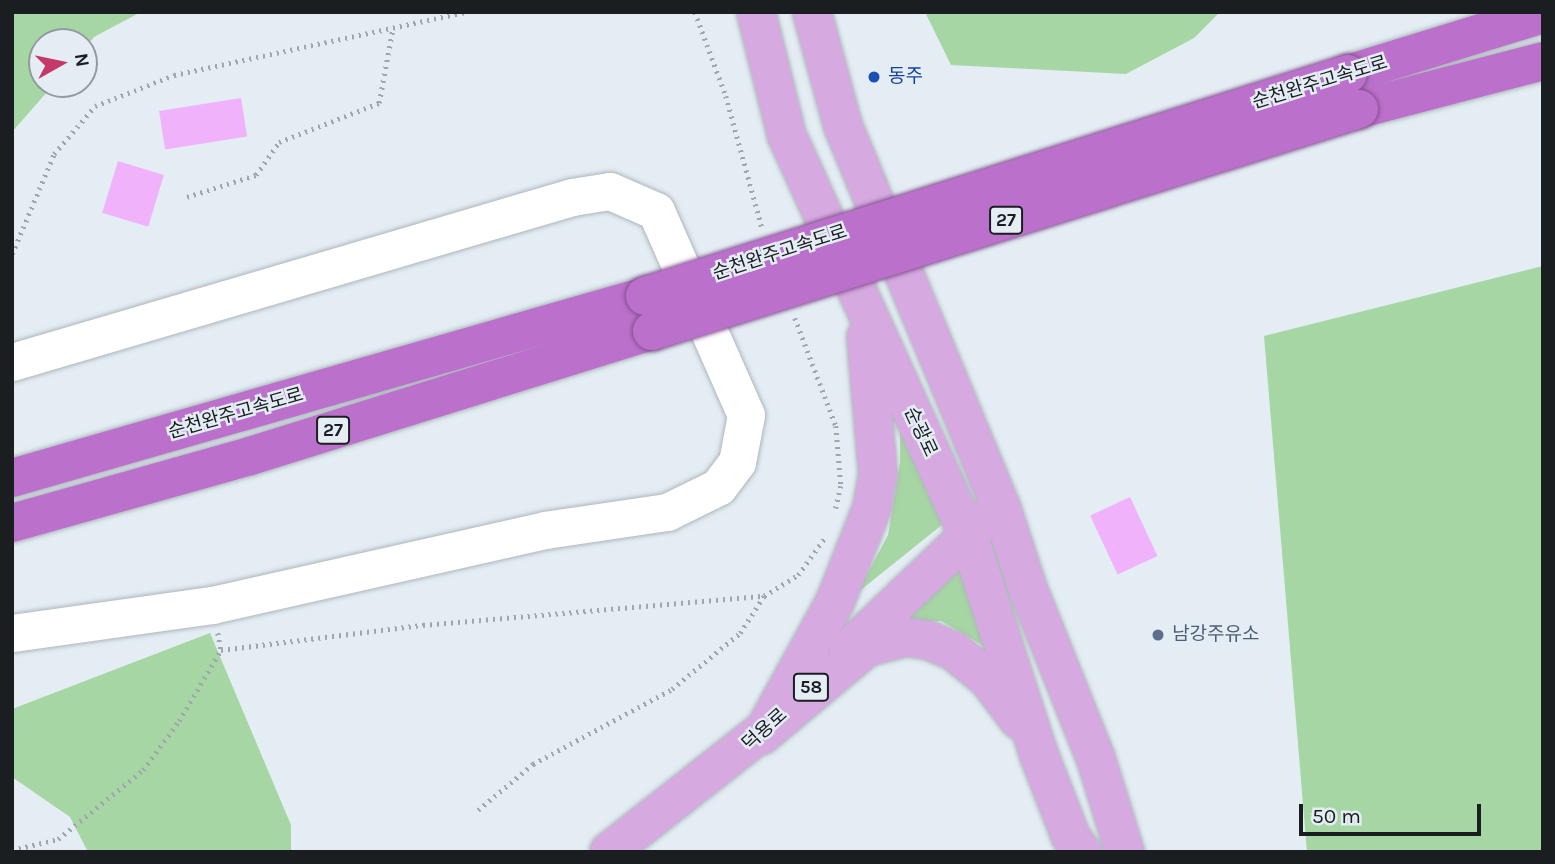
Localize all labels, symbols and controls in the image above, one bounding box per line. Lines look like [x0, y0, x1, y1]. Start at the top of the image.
north arrow [28, 28, 98, 98]
text: N [70, 52, 94, 68]
street label: 순천완주고속도로 [1250, 52, 1390, 114]
place label: 동주 [888, 66, 923, 88]
marker: 동주 [866, 69, 882, 85]
road number: 27 [988, 205, 1024, 234]
street label: 순천완주고속도로 [710, 221, 850, 285]
street label: 순천완주고속도로 [166, 384, 306, 444]
street label: 순광로 [899, 403, 941, 461]
road number: 27 [316, 416, 350, 444]
place label: 남강주유소 [1172, 624, 1259, 646]
marker: 남강주유소 [1150, 627, 1166, 643]
road number: 58 [792, 672, 830, 702]
street label: 덕용로 [738, 704, 792, 756]
scale bar [1303, 790, 1485, 834]
text: 50 m [1312, 804, 1361, 828]

